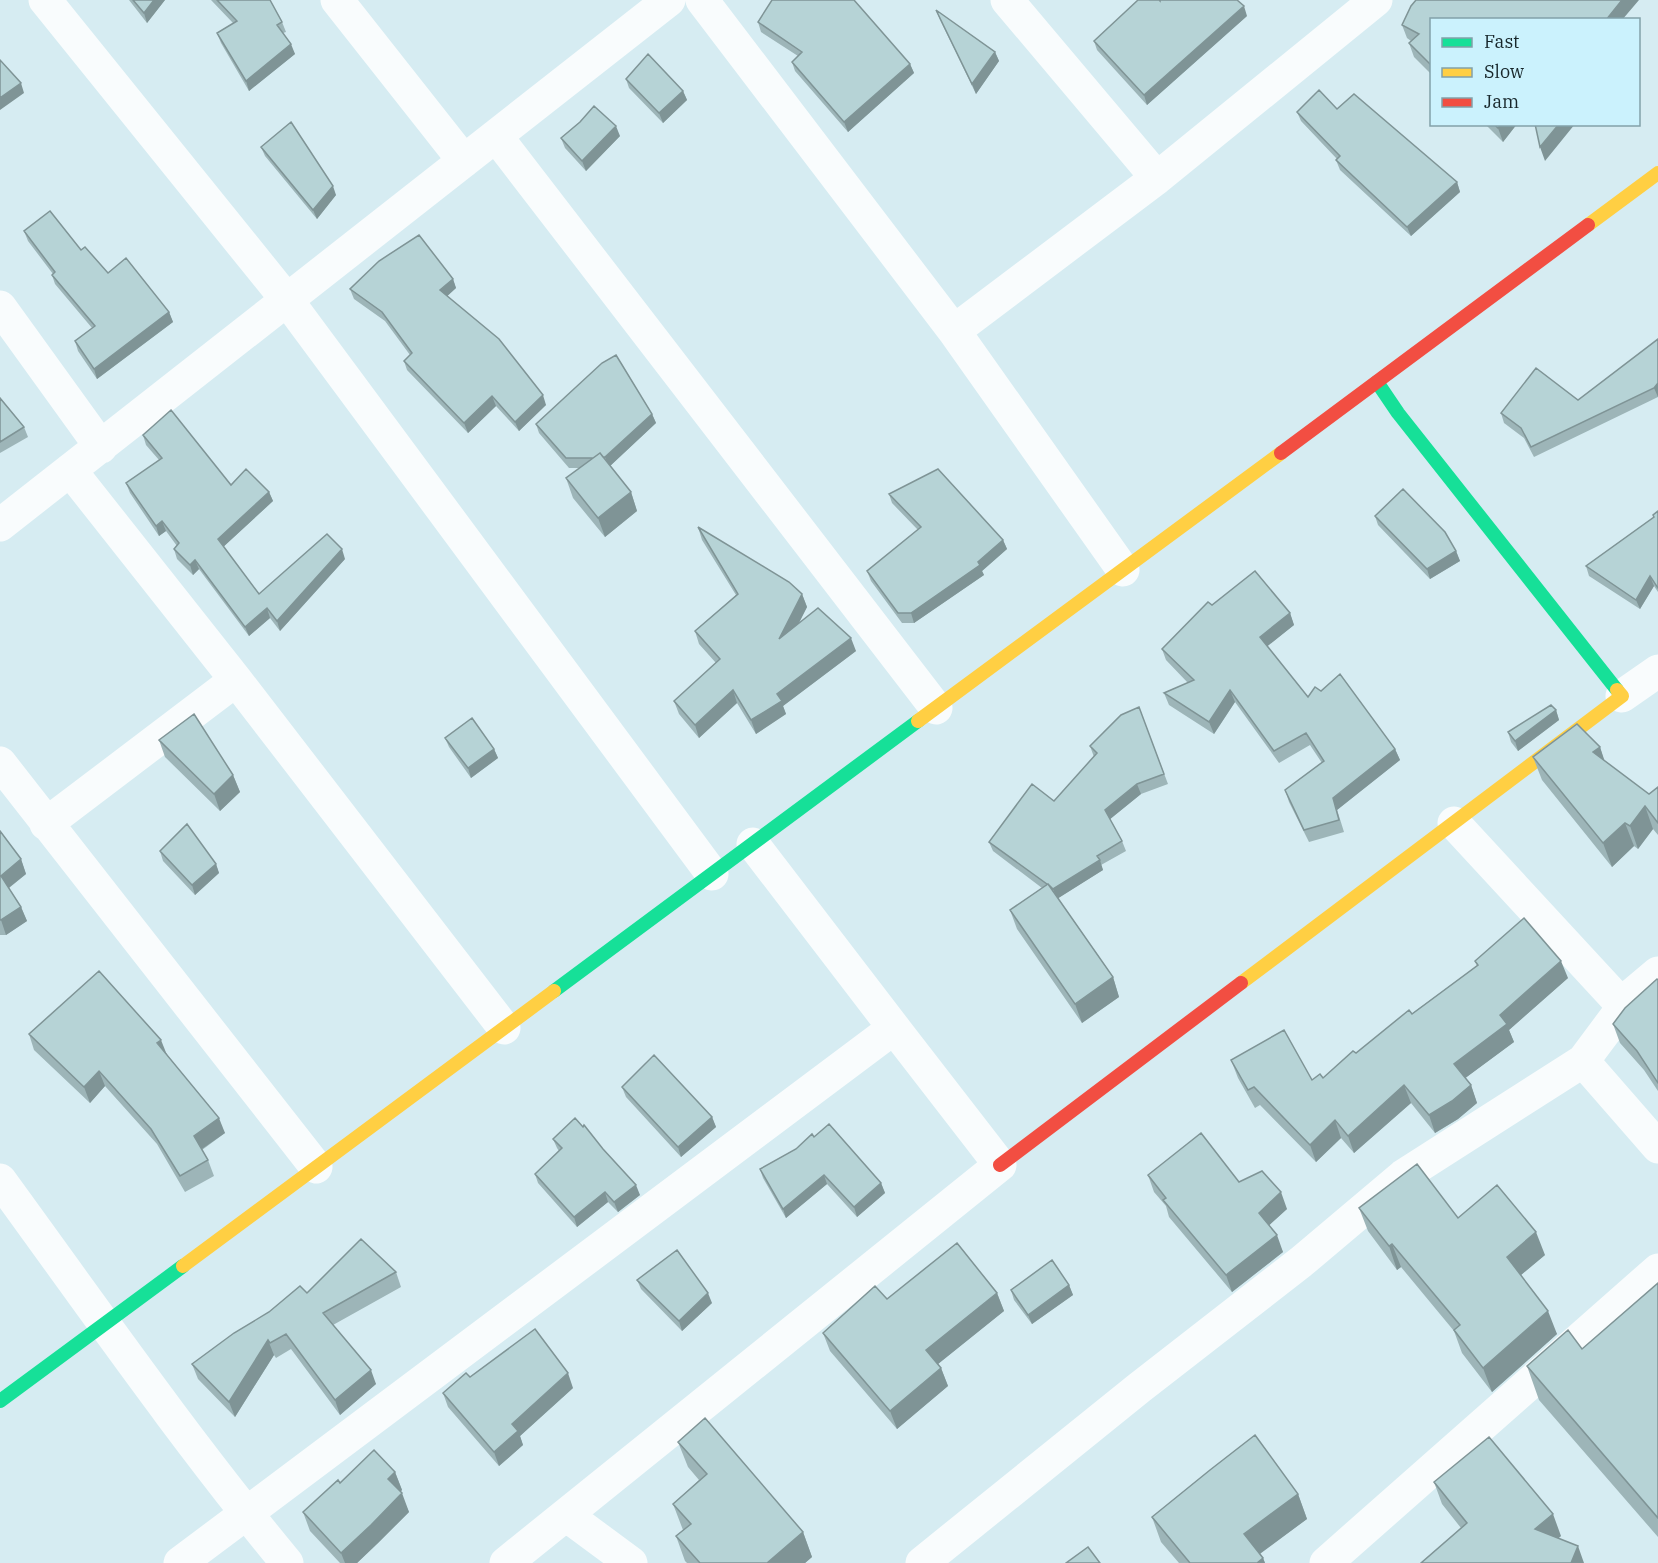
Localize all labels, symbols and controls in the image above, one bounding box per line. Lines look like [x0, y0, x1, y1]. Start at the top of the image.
legend [1430, 18, 1640, 126]
text: Fast [1484, 30, 1519, 53]
text: Slow [1484, 60, 1524, 83]
text: Jam [1484, 90, 1519, 113]

